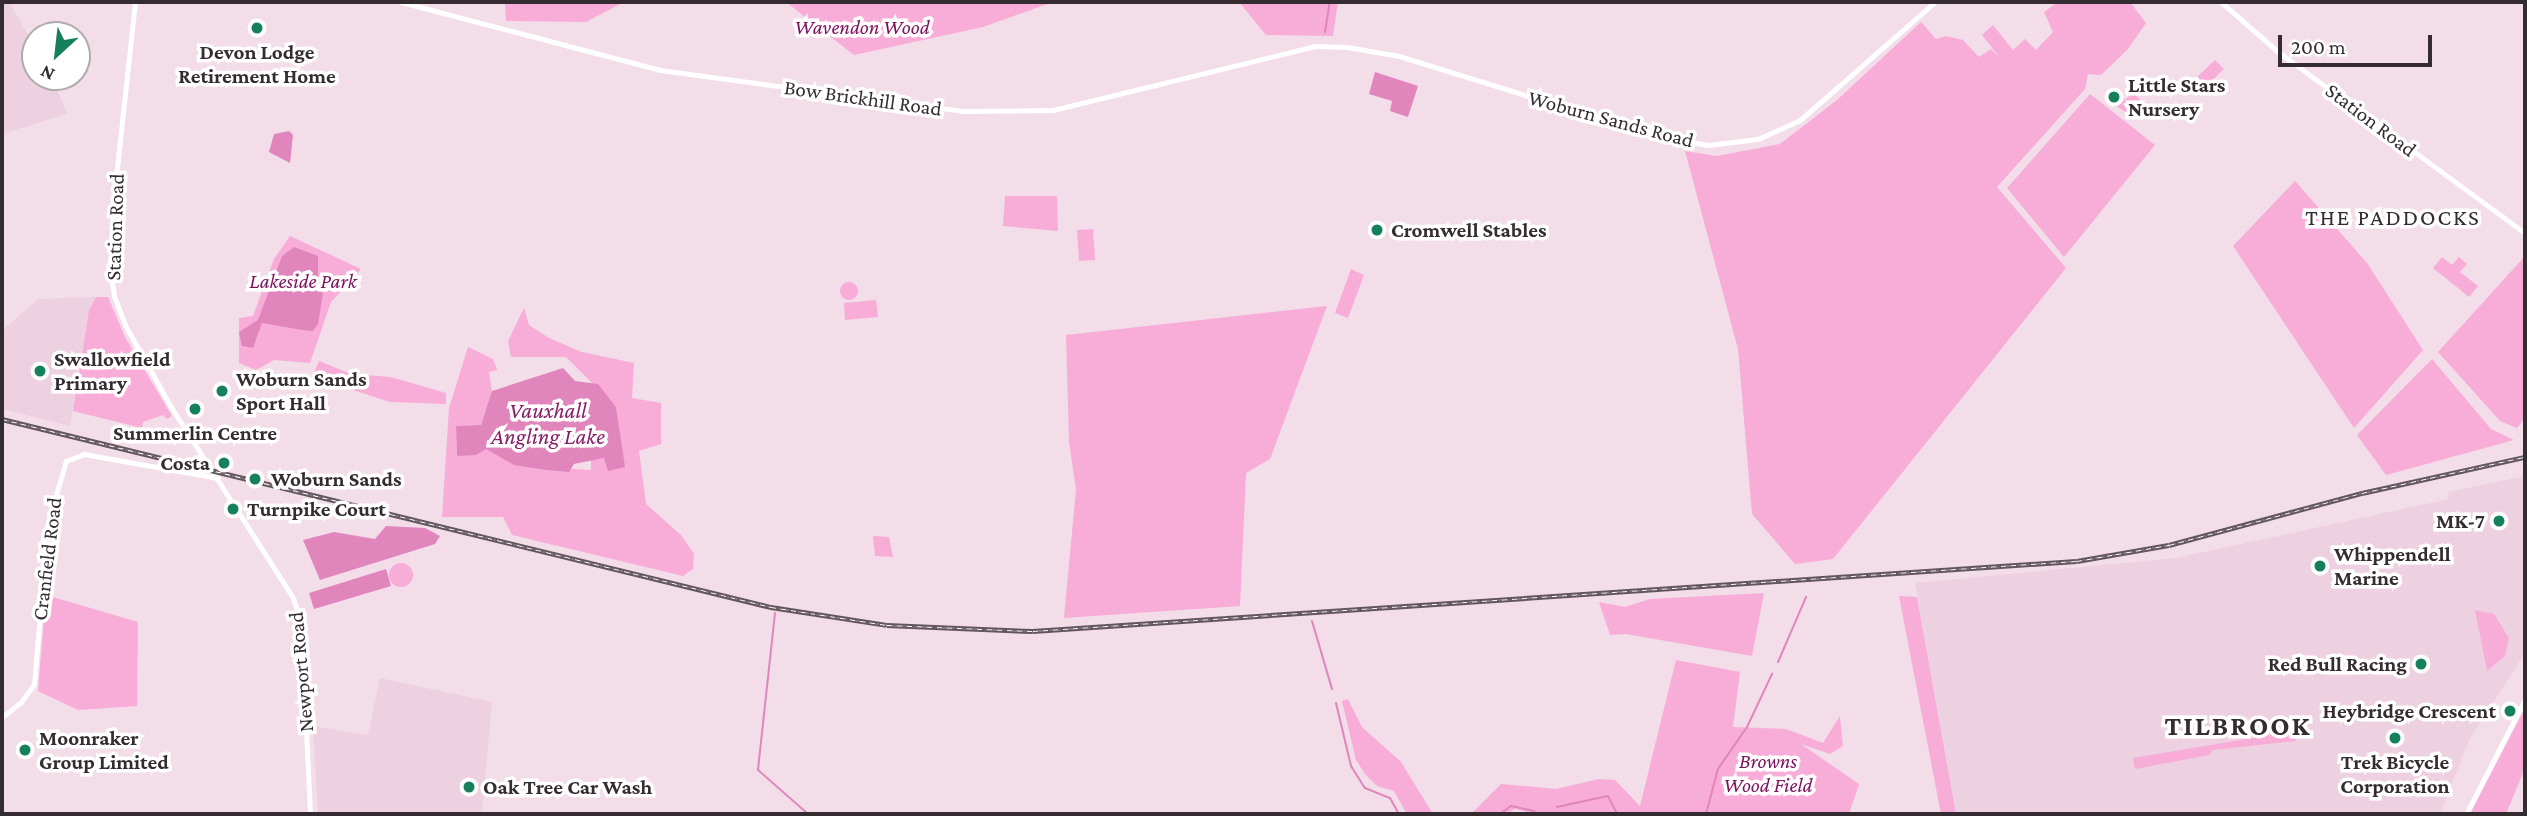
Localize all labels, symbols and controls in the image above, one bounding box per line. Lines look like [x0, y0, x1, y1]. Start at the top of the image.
park label: Wavendon Wood [794, 14, 930, 40]
marker: Devon Lodge Retirement Home [249, 20, 265, 36]
north arrow [21, 21, 91, 91]
scale bar [2282, 21, 2436, 65]
text: 200 m [2291, 35, 2346, 59]
place label: Devon Lodge Retirement Home [178, 39, 336, 89]
text: N [37, 61, 58, 86]
place label: Little Stars Nursery [2128, 72, 2225, 122]
street label: Bow Brickhill Road [783, 74, 943, 122]
street label: Station Road [2321, 78, 2421, 162]
street label: Woburn Sands Road [1526, 85, 1696, 153]
marker: Little Stars Nursery [2106, 89, 2122, 105]
street label: Station Road [101, 173, 129, 281]
district label: THE PADDOCKS [2307, 203, 2479, 231]
place label: Cromwell Stables [1391, 217, 1547, 243]
marker: Cromwell Stables [1369, 222, 1385, 238]
park label: Lakeside Park [249, 268, 357, 294]
place label: Swallowfield Primary [54, 346, 170, 396]
marker: Swallowfield Primary [32, 363, 48, 379]
place label: Woburn Sands Sport Hall [236, 366, 367, 416]
marker: Woburn Sands Sport Hall [214, 383, 230, 399]
water label: Vauxhall Angling Lake [491, 396, 605, 450]
marker: Summerlin Centre [187, 401, 203, 417]
place label: Summerlin Centre [113, 420, 277, 446]
place label: Costa [160, 450, 210, 476]
marker: Costa [216, 455, 232, 471]
place label: Woburn Sands [271, 466, 402, 492]
marker: Woburn Sands [245, 469, 265, 489]
street label: Cranfield Road [27, 496, 67, 622]
place label: Turnpike Court [247, 496, 386, 522]
marker: Turnpike Court [225, 501, 241, 517]
place label: MK-7 [2436, 508, 2485, 534]
marker: MK-7 [2491, 513, 2507, 529]
place label: Whippendell Marine [2334, 541, 2451, 591]
marker: Whippendell Marine [2312, 558, 2328, 574]
street label: Newport Road [283, 611, 319, 733]
place label: Red Bull Racing [2268, 651, 2407, 677]
marker: Red Bull Racing [2413, 656, 2429, 672]
place label: Heybridge Crescent [2323, 698, 2496, 724]
marker: Heybridge Crescent [2502, 703, 2518, 719]
district label: TILBROOK [2166, 709, 2310, 743]
place label: Moonraker Group Limited [39, 725, 169, 775]
marker: Trek Bicycle Corporation [2387, 730, 2403, 746]
marker: Moonraker Group Limited [17, 742, 33, 758]
park label: Browns Wood Field [1723, 748, 1813, 798]
place label: Trek Bicycle Corporation [2340, 749, 2450, 799]
place label: Oak Tree Car Wash [483, 774, 652, 800]
marker: Oak Tree Car Wash [461, 779, 477, 795]

